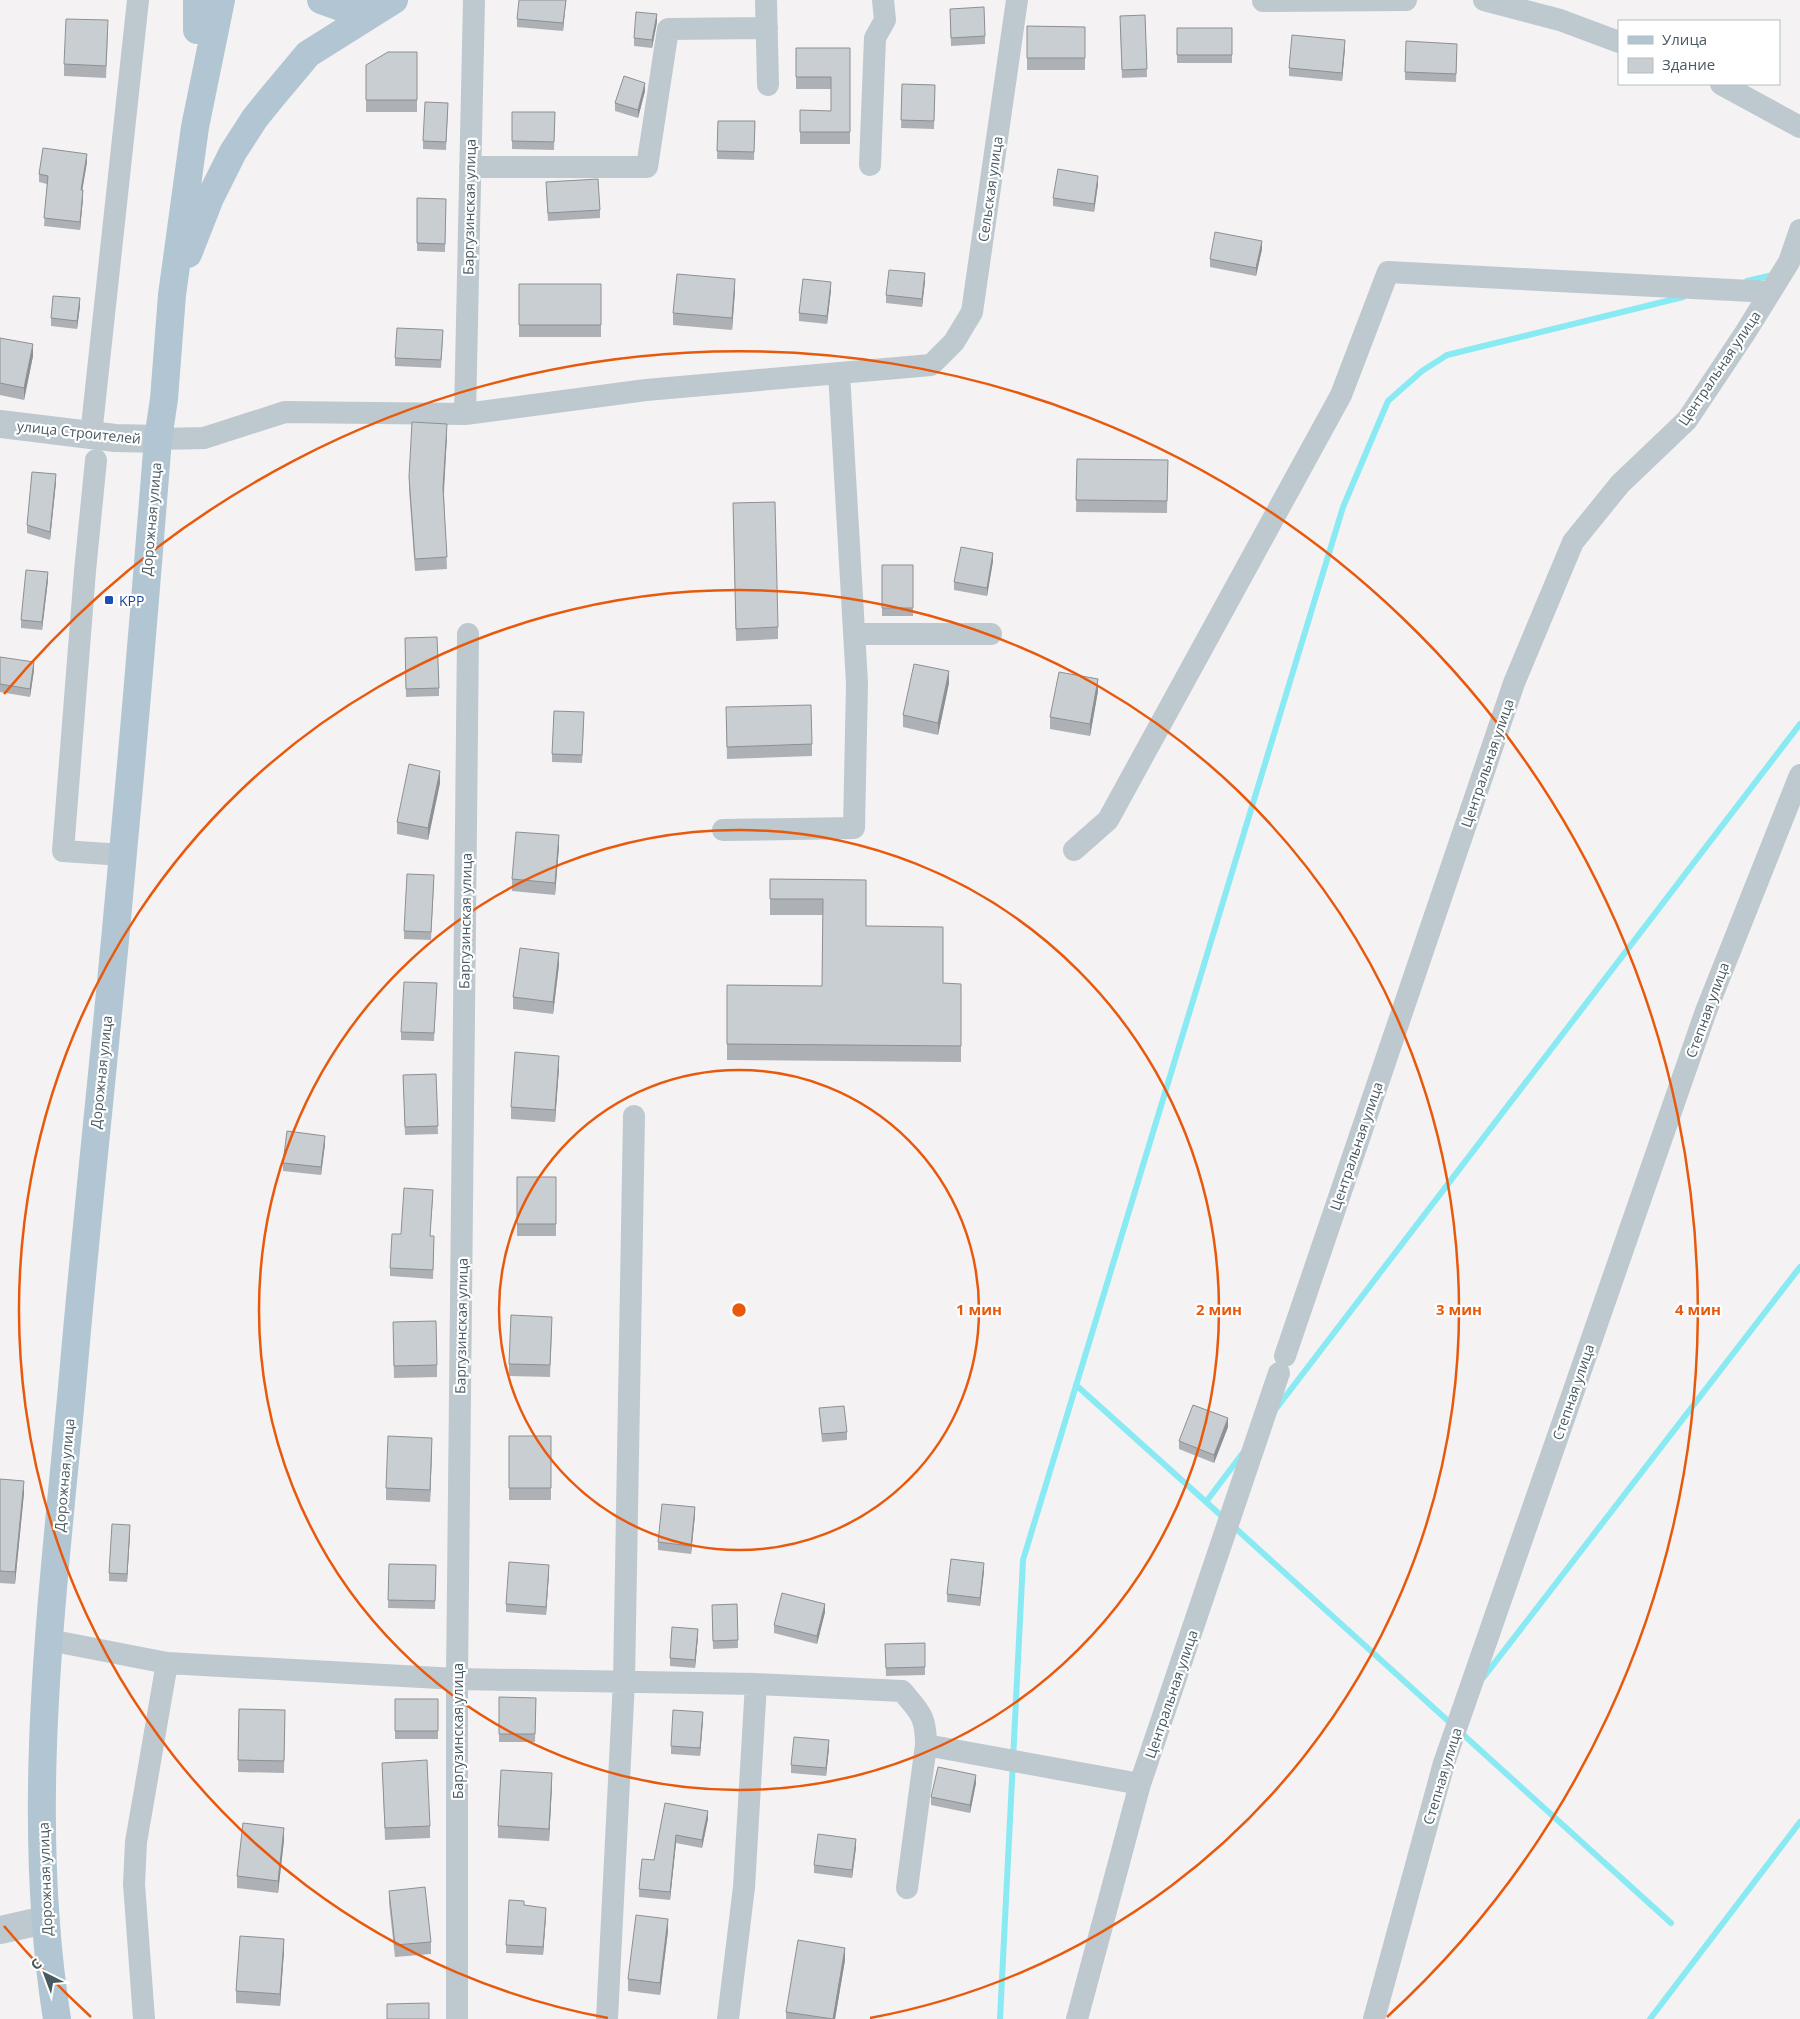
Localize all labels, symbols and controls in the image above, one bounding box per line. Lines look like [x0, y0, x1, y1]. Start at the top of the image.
legend [1618, 20, 1780, 85]
text: Улица [1662, 29, 1707, 49]
text: Здание [1662, 54, 1715, 74]
street label: Сельская улица [973, 135, 1007, 243]
street label: Баргузинская улица [458, 139, 480, 275]
street label: Центральная улица [1673, 307, 1765, 429]
street label: улица Строителей [16, 416, 142, 448]
street label: Дорожная улица [137, 461, 165, 577]
place label: KPP [119, 591, 144, 610]
marker: KPP [103, 594, 115, 606]
street label: Центральная улица [1456, 696, 1518, 830]
street label: Баргузинская улица [454, 853, 476, 989]
street label: Степная улица [1681, 960, 1733, 1060]
street label: Дорожная улица [86, 1014, 116, 1130]
street label: Центральная улица [1325, 1079, 1387, 1213]
street label: Баргузинская улица [450, 1258, 472, 1394]
text: 1 мин [956, 1299, 1002, 1319]
text: 2 мин [1196, 1299, 1242, 1319]
text: 3 мин [1436, 1299, 1482, 1319]
text: 4 мин [1675, 1299, 1721, 1319]
centre of rings [730, 1301, 748, 1319]
street label: Степная улица [1548, 1341, 1598, 1443]
street label: Дорожная улица [50, 1417, 78, 1533]
street label: Центральная улица [1140, 1627, 1202, 1761]
street label: Баргузинская улица [448, 1663, 467, 1799]
street label: Степная улица [1418, 1725, 1466, 1827]
street label: Дорожная улица [34, 1822, 56, 1936]
north arrow [20, 1949, 70, 1999]
text: С [26, 1954, 46, 1974]

